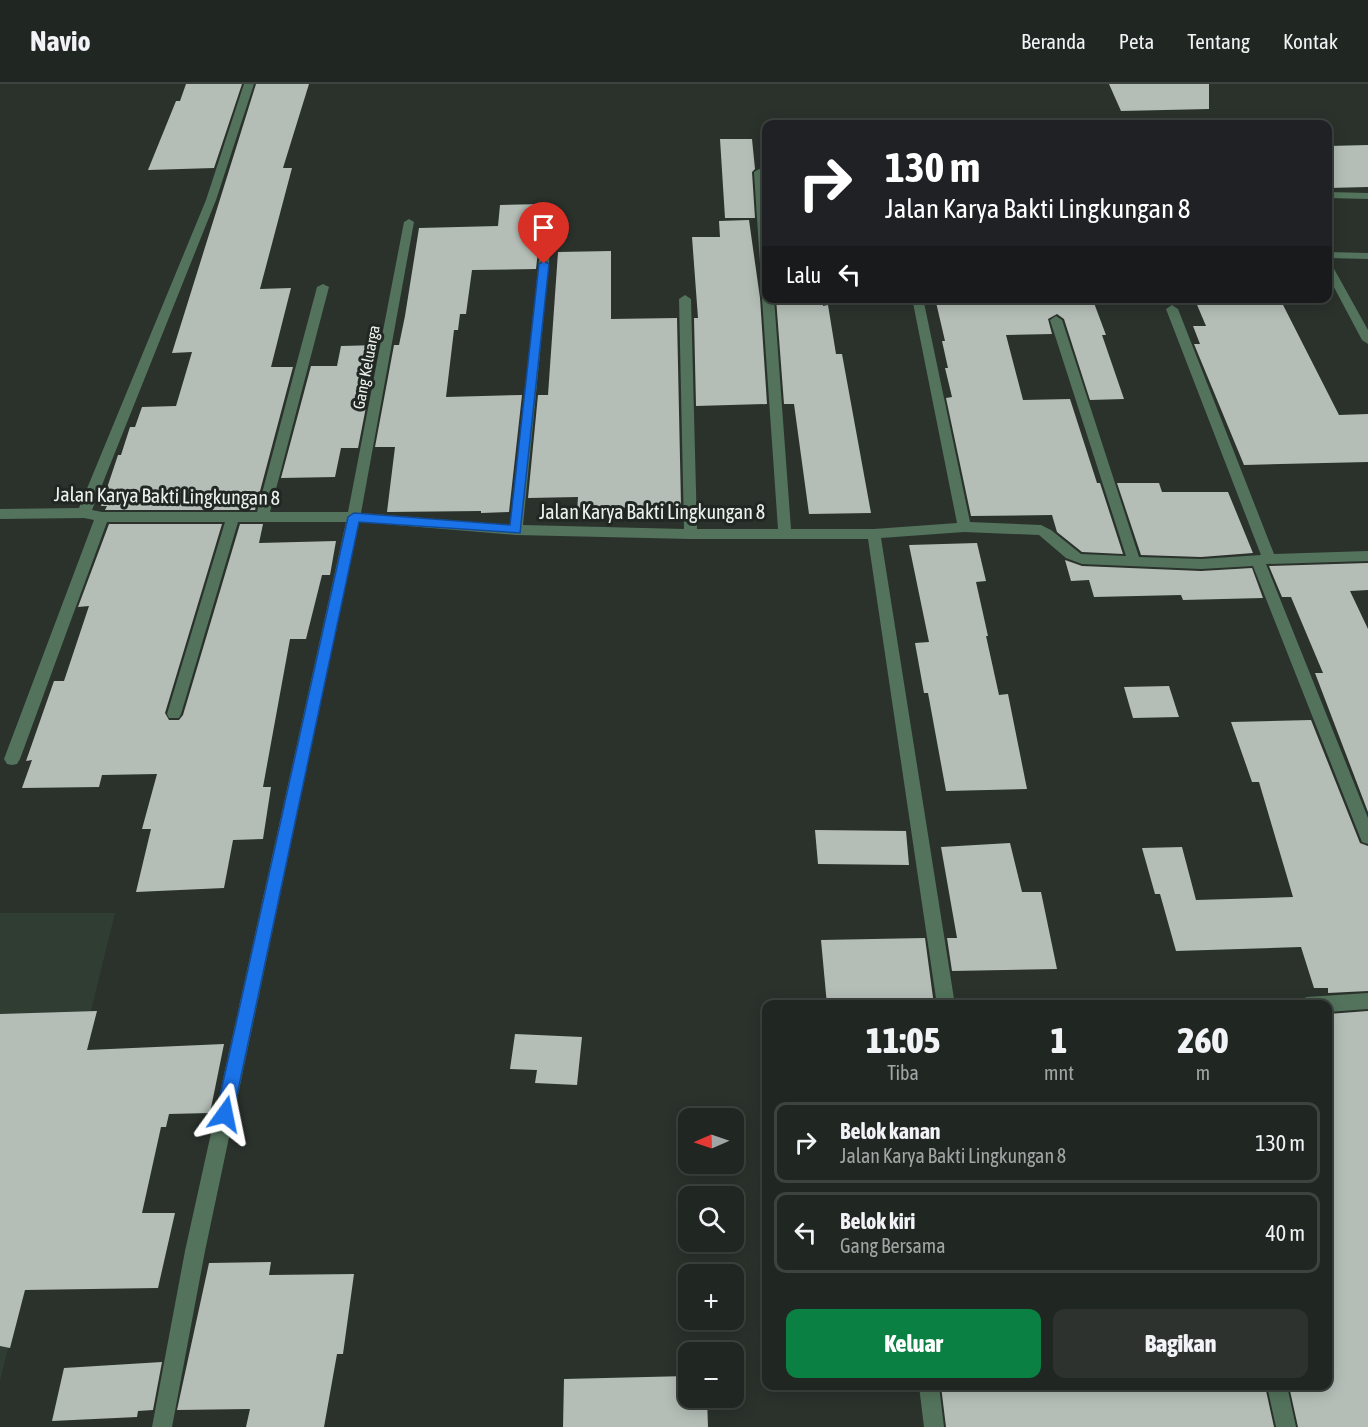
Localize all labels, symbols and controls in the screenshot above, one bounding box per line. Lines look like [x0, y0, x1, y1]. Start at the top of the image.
text: Navio [30, 25, 91, 57]
text: Beranda [1021, 29, 1086, 53]
text: Peta [1119, 29, 1154, 53]
text: Tentang [1187, 29, 1250, 53]
text: Kontak [1283, 29, 1338, 53]
text: 130 m [885, 143, 980, 191]
icon: right [786, 144, 864, 222]
text: Jalan Karya Bakti Lingkungan 8 [885, 193, 1190, 224]
pin [518, 202, 569, 264]
icon: arrive [527, 211, 560, 244]
icon: left [833, 258, 866, 291]
text: Lalu [786, 262, 821, 288]
street label: Gang Keluarga [349, 323, 384, 411]
street label: Jalan Karya Bakti Lingkungan 8 [54, 482, 280, 509]
street label: Jalan Karya Bakti Lingkungan 8 [539, 500, 765, 523]
text: 11:05 [866, 1019, 940, 1061]
text: 1 [1051, 1019, 1067, 1061]
text: 260 [1178, 1019, 1228, 1061]
text: Tiba [887, 1061, 919, 1084]
text: mnt [1044, 1061, 1074, 1084]
text: m [1196, 1061, 1210, 1084]
position arrow [193, 1082, 257, 1146]
north arrow [678, 1108, 744, 1174]
map controls [678, 1108, 744, 1408]
text: Belok kanan [840, 1118, 941, 1144]
icon: right [789, 1126, 822, 1159]
text: 130 m [1255, 1130, 1305, 1156]
text: Jalan Karya Bakti Lingkungan 8 [840, 1144, 1066, 1167]
button: search [678, 1186, 744, 1252]
text: Belok kiri [840, 1208, 915, 1234]
icon: left [789, 1216, 822, 1249]
text: 40 m [1265, 1220, 1305, 1246]
text: Gang Bersama [840, 1234, 945, 1257]
button: + [678, 1264, 744, 1330]
button: Keluar [786, 1309, 1041, 1378]
button: Bagikan [1053, 1309, 1308, 1378]
button: − [678, 1342, 744, 1408]

